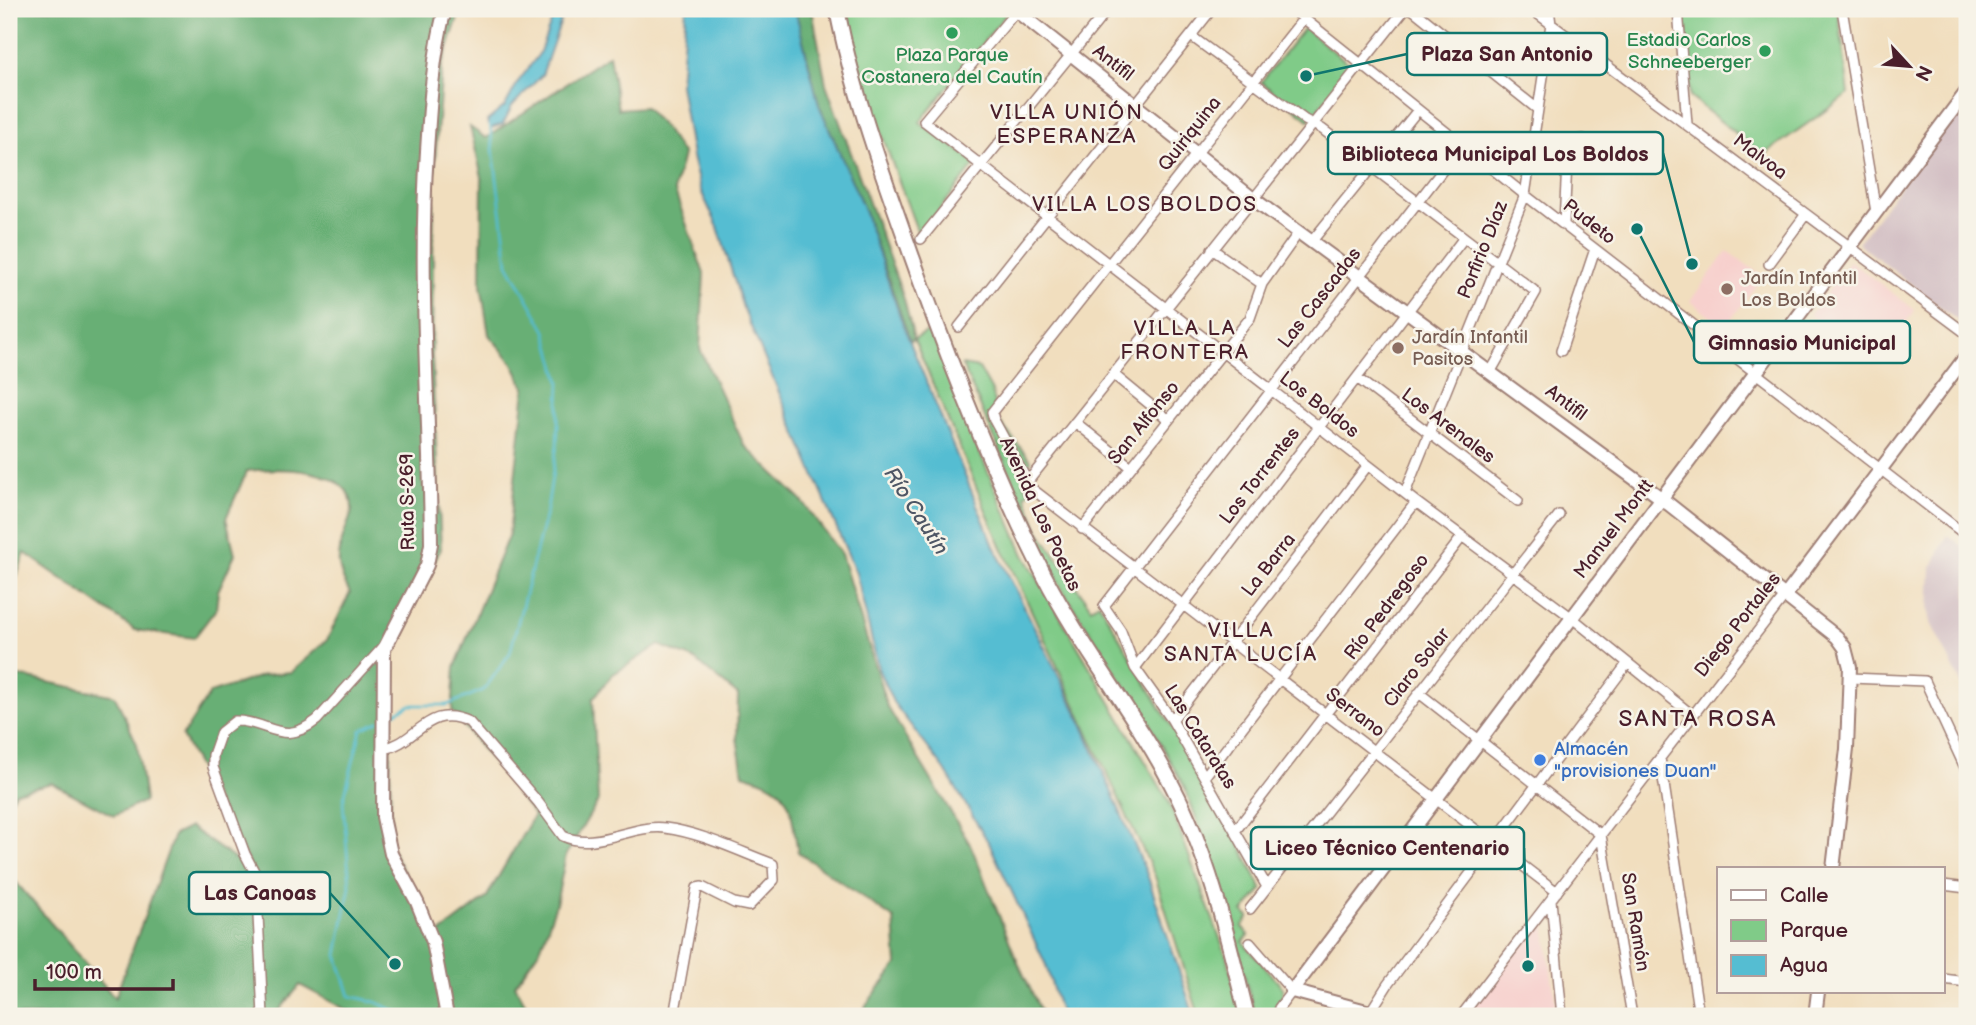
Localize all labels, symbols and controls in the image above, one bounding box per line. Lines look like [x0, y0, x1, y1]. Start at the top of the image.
marker: Plaza Parque Costanera del Cautín [944, 25, 960, 41]
place label: Estadio Carlos Schneeberger [1626, 29, 1752, 74]
north arrow [1874, 32, 1944, 102]
callout: Plaza San Antonio [1407, 33, 1607, 75]
street label: Antifil [1088, 40, 1138, 86]
text: Plaza San Antonio [1421, 42, 1593, 67]
marker: Estadio Carlos Schneeberger [1757, 43, 1773, 59]
place label: Plaza Parque Costanera del Cautín [861, 44, 1043, 89]
text: N [1909, 61, 1936, 84]
street label: Quiriquina [1154, 92, 1226, 176]
district label: VILLA UNIÓN ESPERANZA [990, 100, 1144, 149]
street label: Malvoa [1728, 129, 1792, 185]
callout: Biblioteca Municipal Los Boldos [1328, 132, 1663, 174]
text: Biblioteca Municipal Los Boldos [1341, 142, 1649, 167]
district label: VILLA LOS BOLDOS [1032, 192, 1258, 217]
street label: Pudeto [1558, 194, 1620, 250]
street label: Porfirio Díaz [1453, 197, 1513, 302]
street label: Las Cascadas [1274, 243, 1366, 353]
place label: Jardín Infantil Los Boldos [1741, 267, 1857, 312]
marker: Jardín Infantil Los Boldos [1719, 281, 1735, 297]
district label: VILLA LA FRONTERA [1120, 316, 1250, 365]
callout: Gimnasio Municipal [1694, 321, 1910, 363]
place label: Jardín Infantil Pasitos [1412, 326, 1528, 371]
text: Gimnasio Municipal [1708, 331, 1896, 356]
marker: Jardín Infantil Pasitos [1390, 340, 1406, 356]
street label: Los Boldos [1275, 367, 1363, 443]
street label: San Alfonso [1103, 377, 1185, 469]
street label: Antifil [1541, 380, 1591, 426]
street label: Los Arenales [1397, 383, 1499, 469]
street label: Los Torrentes [1215, 423, 1305, 529]
street label: Avenida Los Poetas [994, 433, 1086, 595]
street label: Ruta S-269 [396, 453, 420, 551]
water label: Río Cautín [878, 462, 954, 560]
street label: Manuel Montt [1569, 475, 1659, 583]
street label: La Barra [1237, 529, 1301, 601]
street label: Río Pedregoso [1340, 549, 1434, 665]
street label: Diego Portales [1690, 568, 1786, 682]
district label: VILLA SANTA LUCÍA [1164, 618, 1318, 667]
street label: Claro Solar [1379, 623, 1456, 712]
street label: Las Cataratas [1159, 681, 1241, 793]
street label: Serrano [1321, 683, 1389, 743]
district label: SANTA ROSA [1619, 705, 1777, 733]
place label: Almacén "provisiones Duan" [1554, 738, 1717, 783]
marker: Almacén "provisiones Duan" [1532, 752, 1548, 768]
callout: Liceo Técnico Centenario [1251, 827, 1524, 869]
text: Liceo Técnico Centenario [1265, 836, 1509, 861]
legend [1717, 867, 1944, 993]
street label: San Ramón [1616, 871, 1654, 973]
callout: Las Canoas [189, 872, 330, 914]
text: Las Canoas [204, 881, 316, 906]
text: Calle [1780, 883, 1829, 908]
text: Parque [1780, 918, 1848, 943]
scale bar [35, 948, 173, 992]
text: Agua [1780, 953, 1828, 978]
text: 100 m [46, 960, 102, 985]

